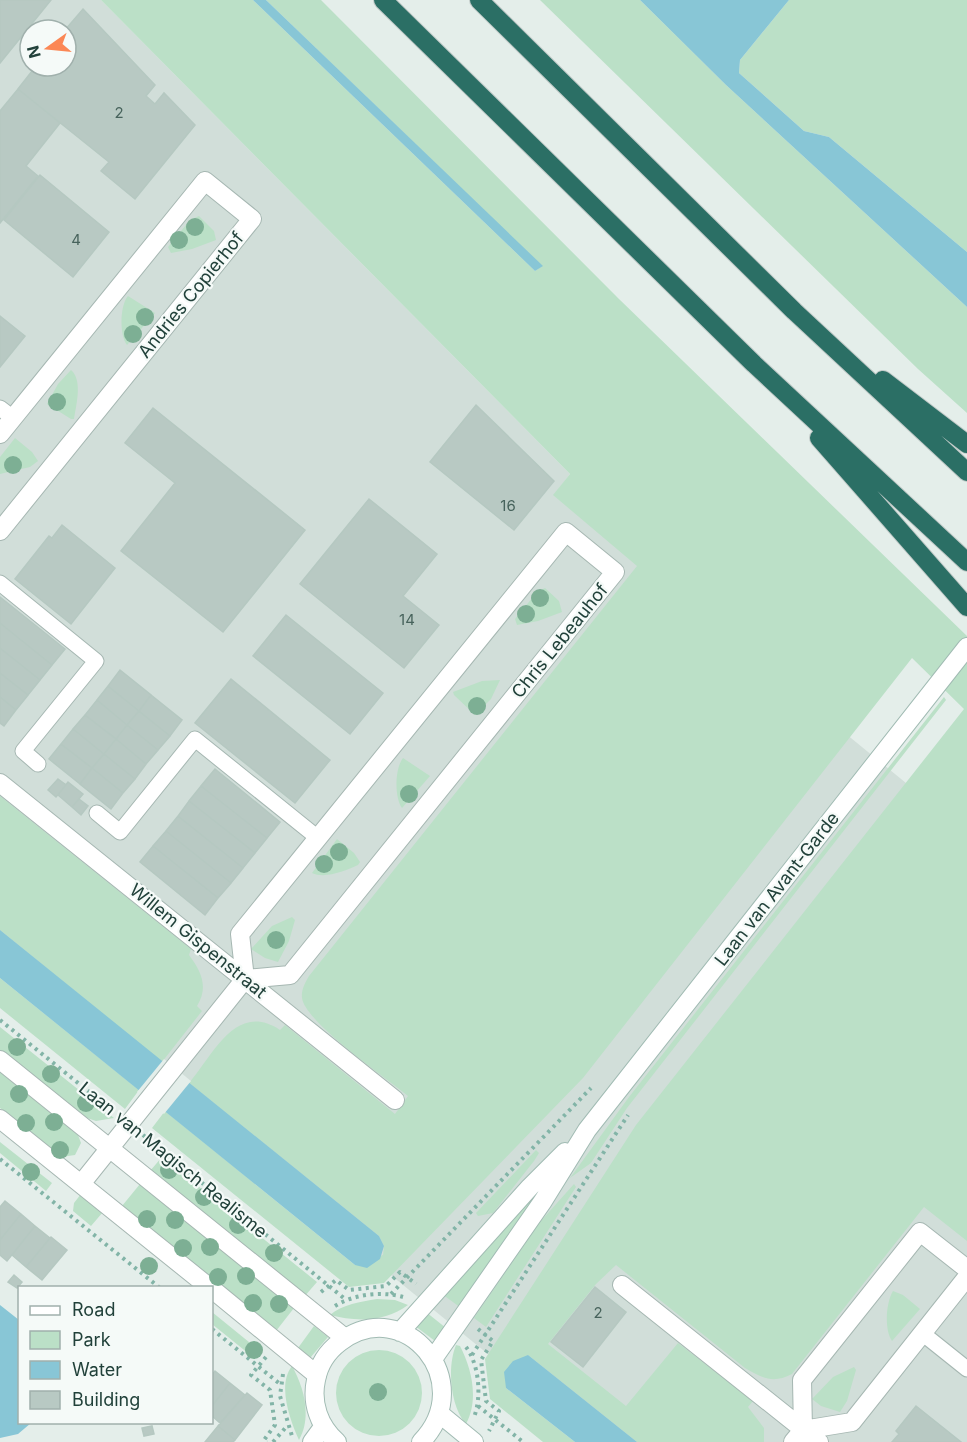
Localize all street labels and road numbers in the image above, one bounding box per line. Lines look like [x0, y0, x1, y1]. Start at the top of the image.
street label: Andries Copierhof [134, 227, 248, 362]
street label: Chris Lebeauhof [507, 579, 612, 702]
street label: Laan van Avant-Garde [710, 808, 843, 970]
street label: Willem Gispenstraat [126, 879, 271, 1002]
street label: Laan van Magisch Realisme [75, 1077, 272, 1242]

